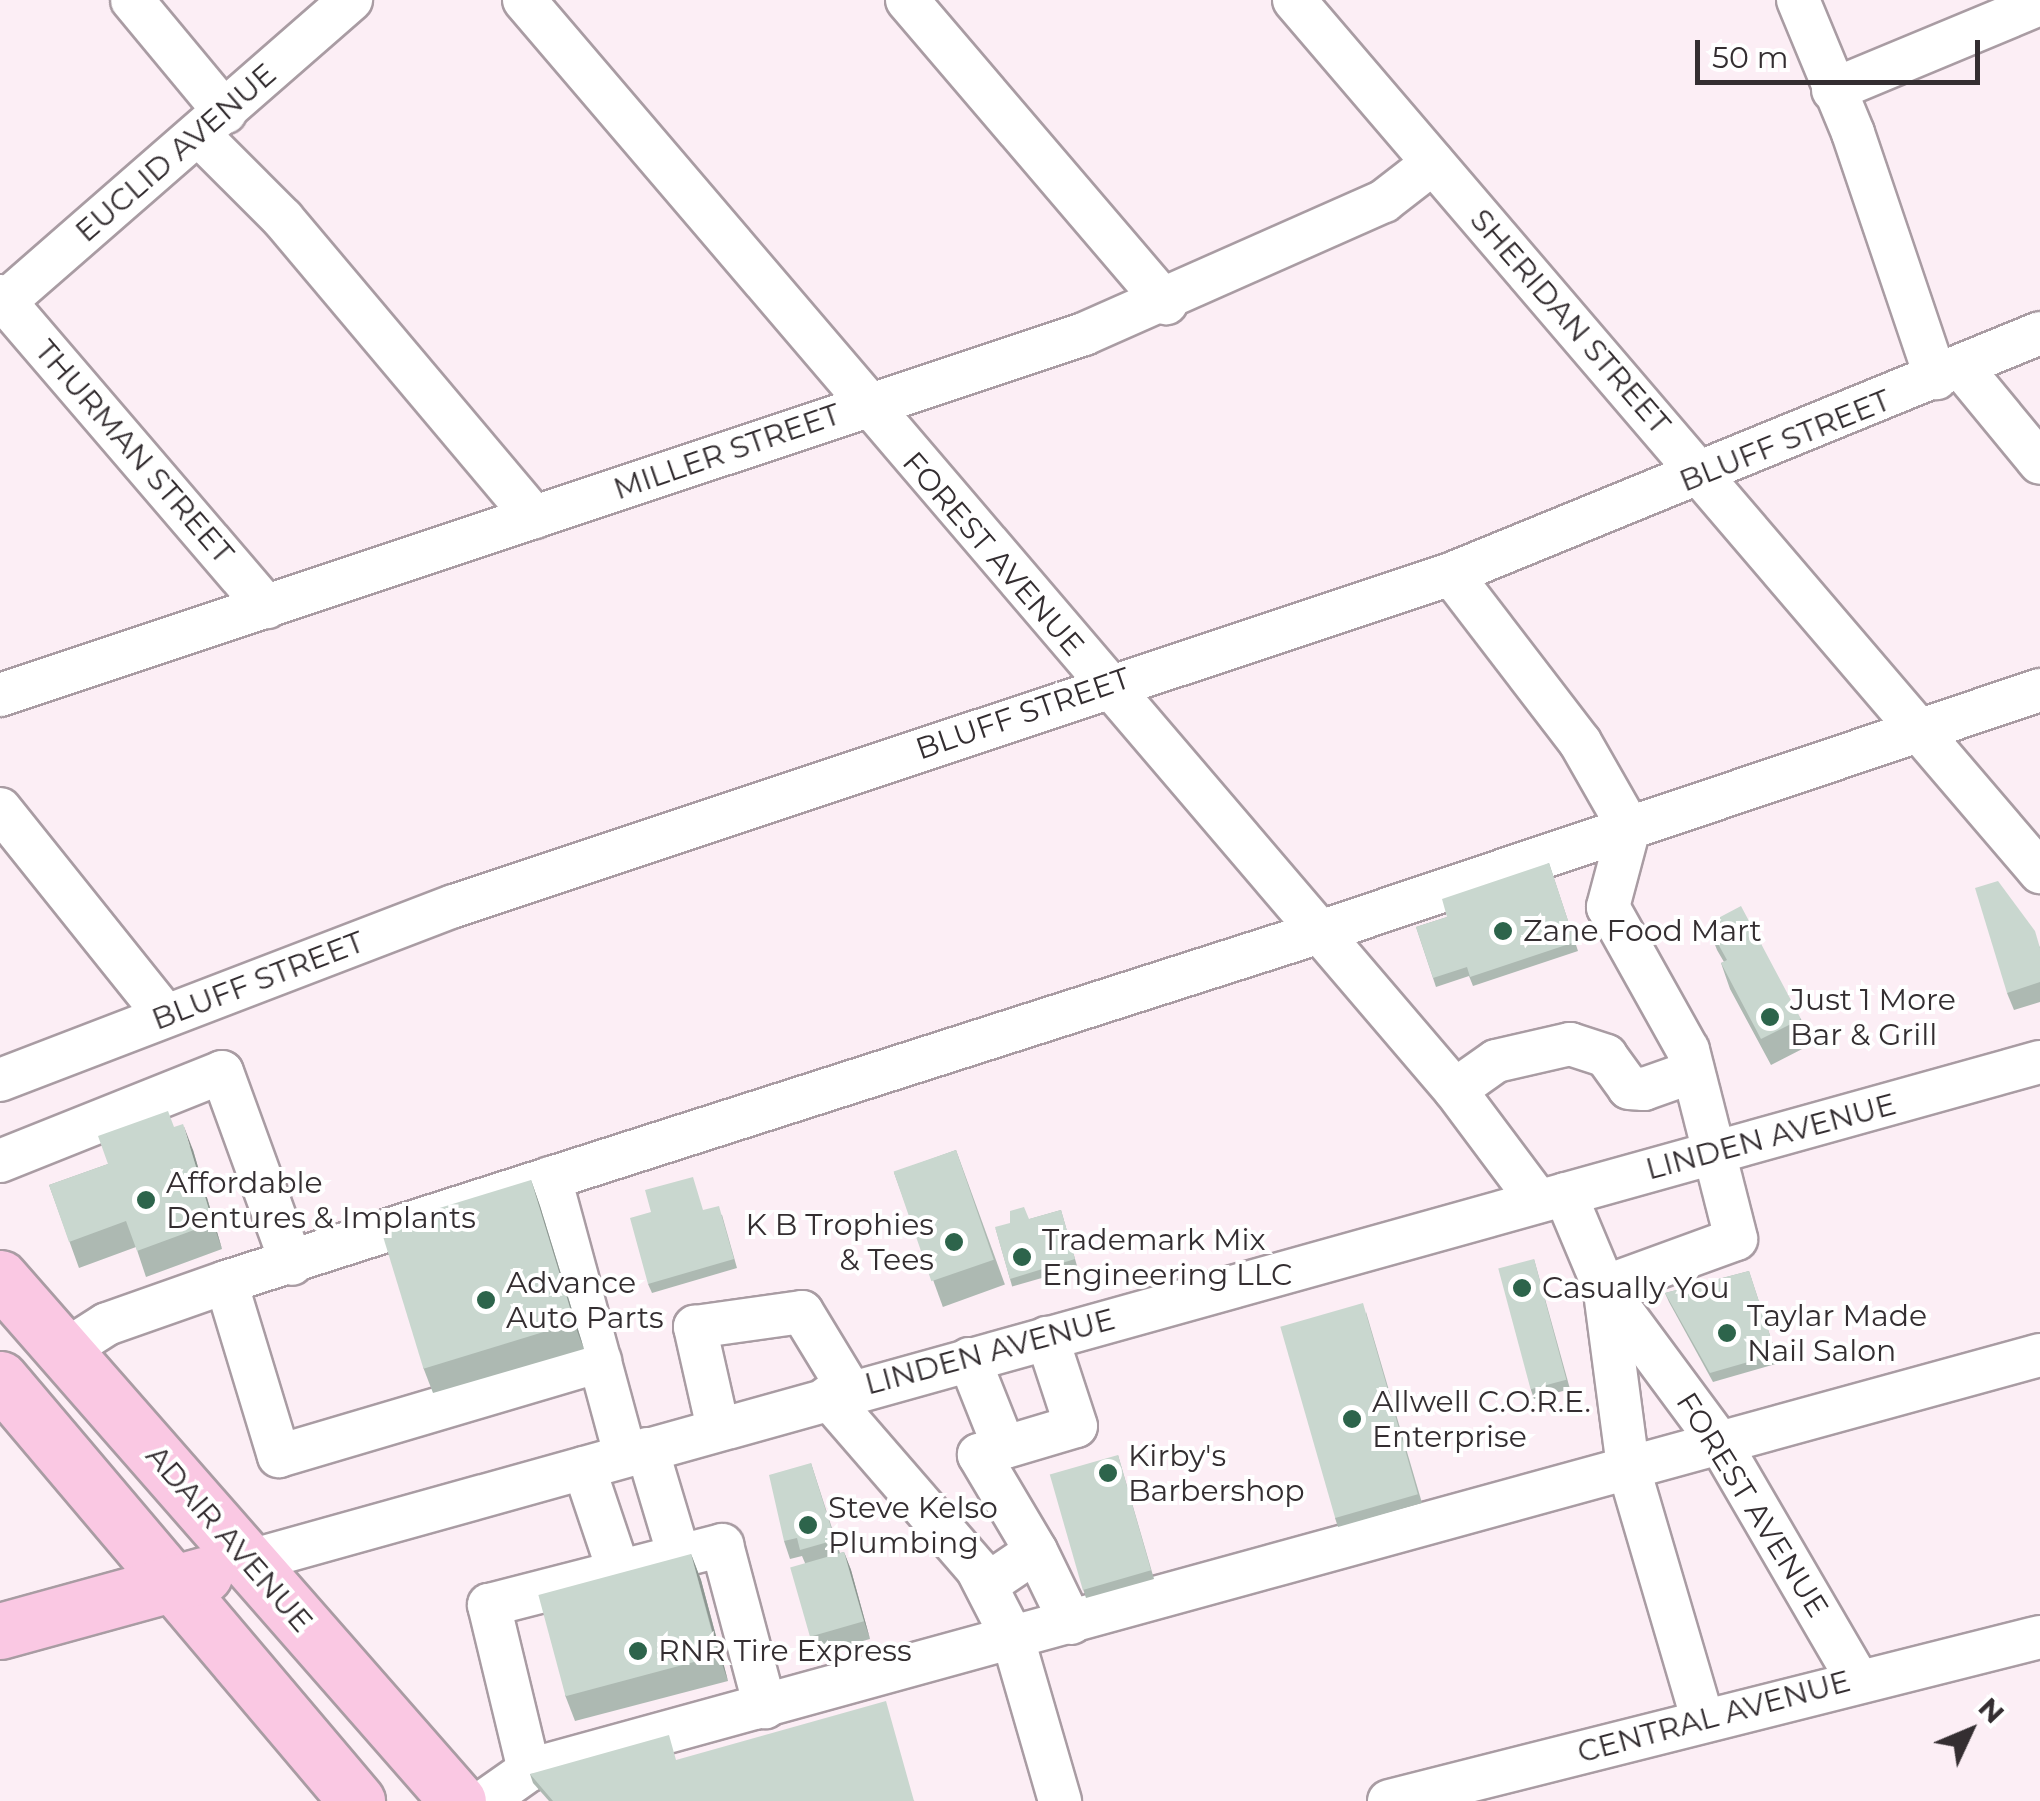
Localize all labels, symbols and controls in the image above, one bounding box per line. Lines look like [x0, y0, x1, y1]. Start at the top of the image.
scale bar [1700, 20, 1985, 82]
text: 50 m [1712, 39, 1789, 76]
street label: EUCLID AVENUE [68, 56, 284, 250]
street label: SHERIDAN STREET [1462, 202, 1678, 442]
street label: THURMAN STREET [27, 333, 241, 571]
street label: BLUFF STREET [1674, 382, 1896, 500]
street label: MILLER STREET [609, 396, 845, 508]
street label: FOREST AVENUE [895, 445, 1091, 663]
street label: BLUFF STREET [911, 661, 1135, 767]
place label: Zane Food Mart [1523, 913, 1762, 949]
marker: Zane Food Mart [1492, 920, 1514, 942]
street label: BLUFF STREET [147, 924, 369, 1038]
place label: Just 1 More Bar & Grill [1790, 982, 1956, 1052]
marker: Just 1 More Bar & Grill [1759, 1006, 1781, 1028]
street label: LINDEN AVENUE [1642, 1086, 1900, 1188]
place label: Affordable Dentures & Implants [166, 1165, 476, 1236]
marker: Affordable Dentures & Implants [135, 1189, 157, 1211]
place label: K B Trophies & Tees [746, 1207, 934, 1278]
place label: Trademark Mix Engineering LLC [1042, 1222, 1292, 1292]
marker: K B Trophies & Tees [943, 1231, 965, 1253]
marker: Trademark Mix Engineering LLC [1011, 1246, 1033, 1268]
place label: Advance Auto Parts [506, 1265, 664, 1336]
place label: Casually You [1542, 1270, 1730, 1306]
marker: Casually You [1511, 1277, 1533, 1299]
marker: Advance Auto Parts [475, 1289, 497, 1311]
place label: Taylar Made Nail Salon [1747, 1298, 1927, 1368]
street label: LINDEN AVENUE [861, 1301, 1119, 1403]
marker: Taylar Made Nail Salon [1716, 1322, 1738, 1344]
place label: Allwell C.O.R.E. Enterprise [1372, 1384, 1591, 1454]
street label: FOREST AVENUE [1668, 1386, 1836, 1624]
marker: Allwell C.O.R.E. Enterprise [1341, 1408, 1363, 1430]
street label: ADAIR AVENUE [138, 1438, 320, 1640]
place label: Kirby's Barbershop [1128, 1438, 1305, 1508]
marker: Kirby's Barbershop [1097, 1462, 1119, 1484]
place label: Steve Kelso Plumbing [828, 1490, 998, 1560]
marker: Steve Kelso Plumbing [797, 1514, 819, 1536]
place label: RNR Tire Express [658, 1633, 912, 1669]
marker: RNR Tire Express [627, 1640, 649, 1662]
street label: CENTRAL AVENUE [1574, 1663, 1854, 1771]
north arrow [1920, 1681, 2020, 1781]
text: N [1971, 1690, 2012, 1730]

